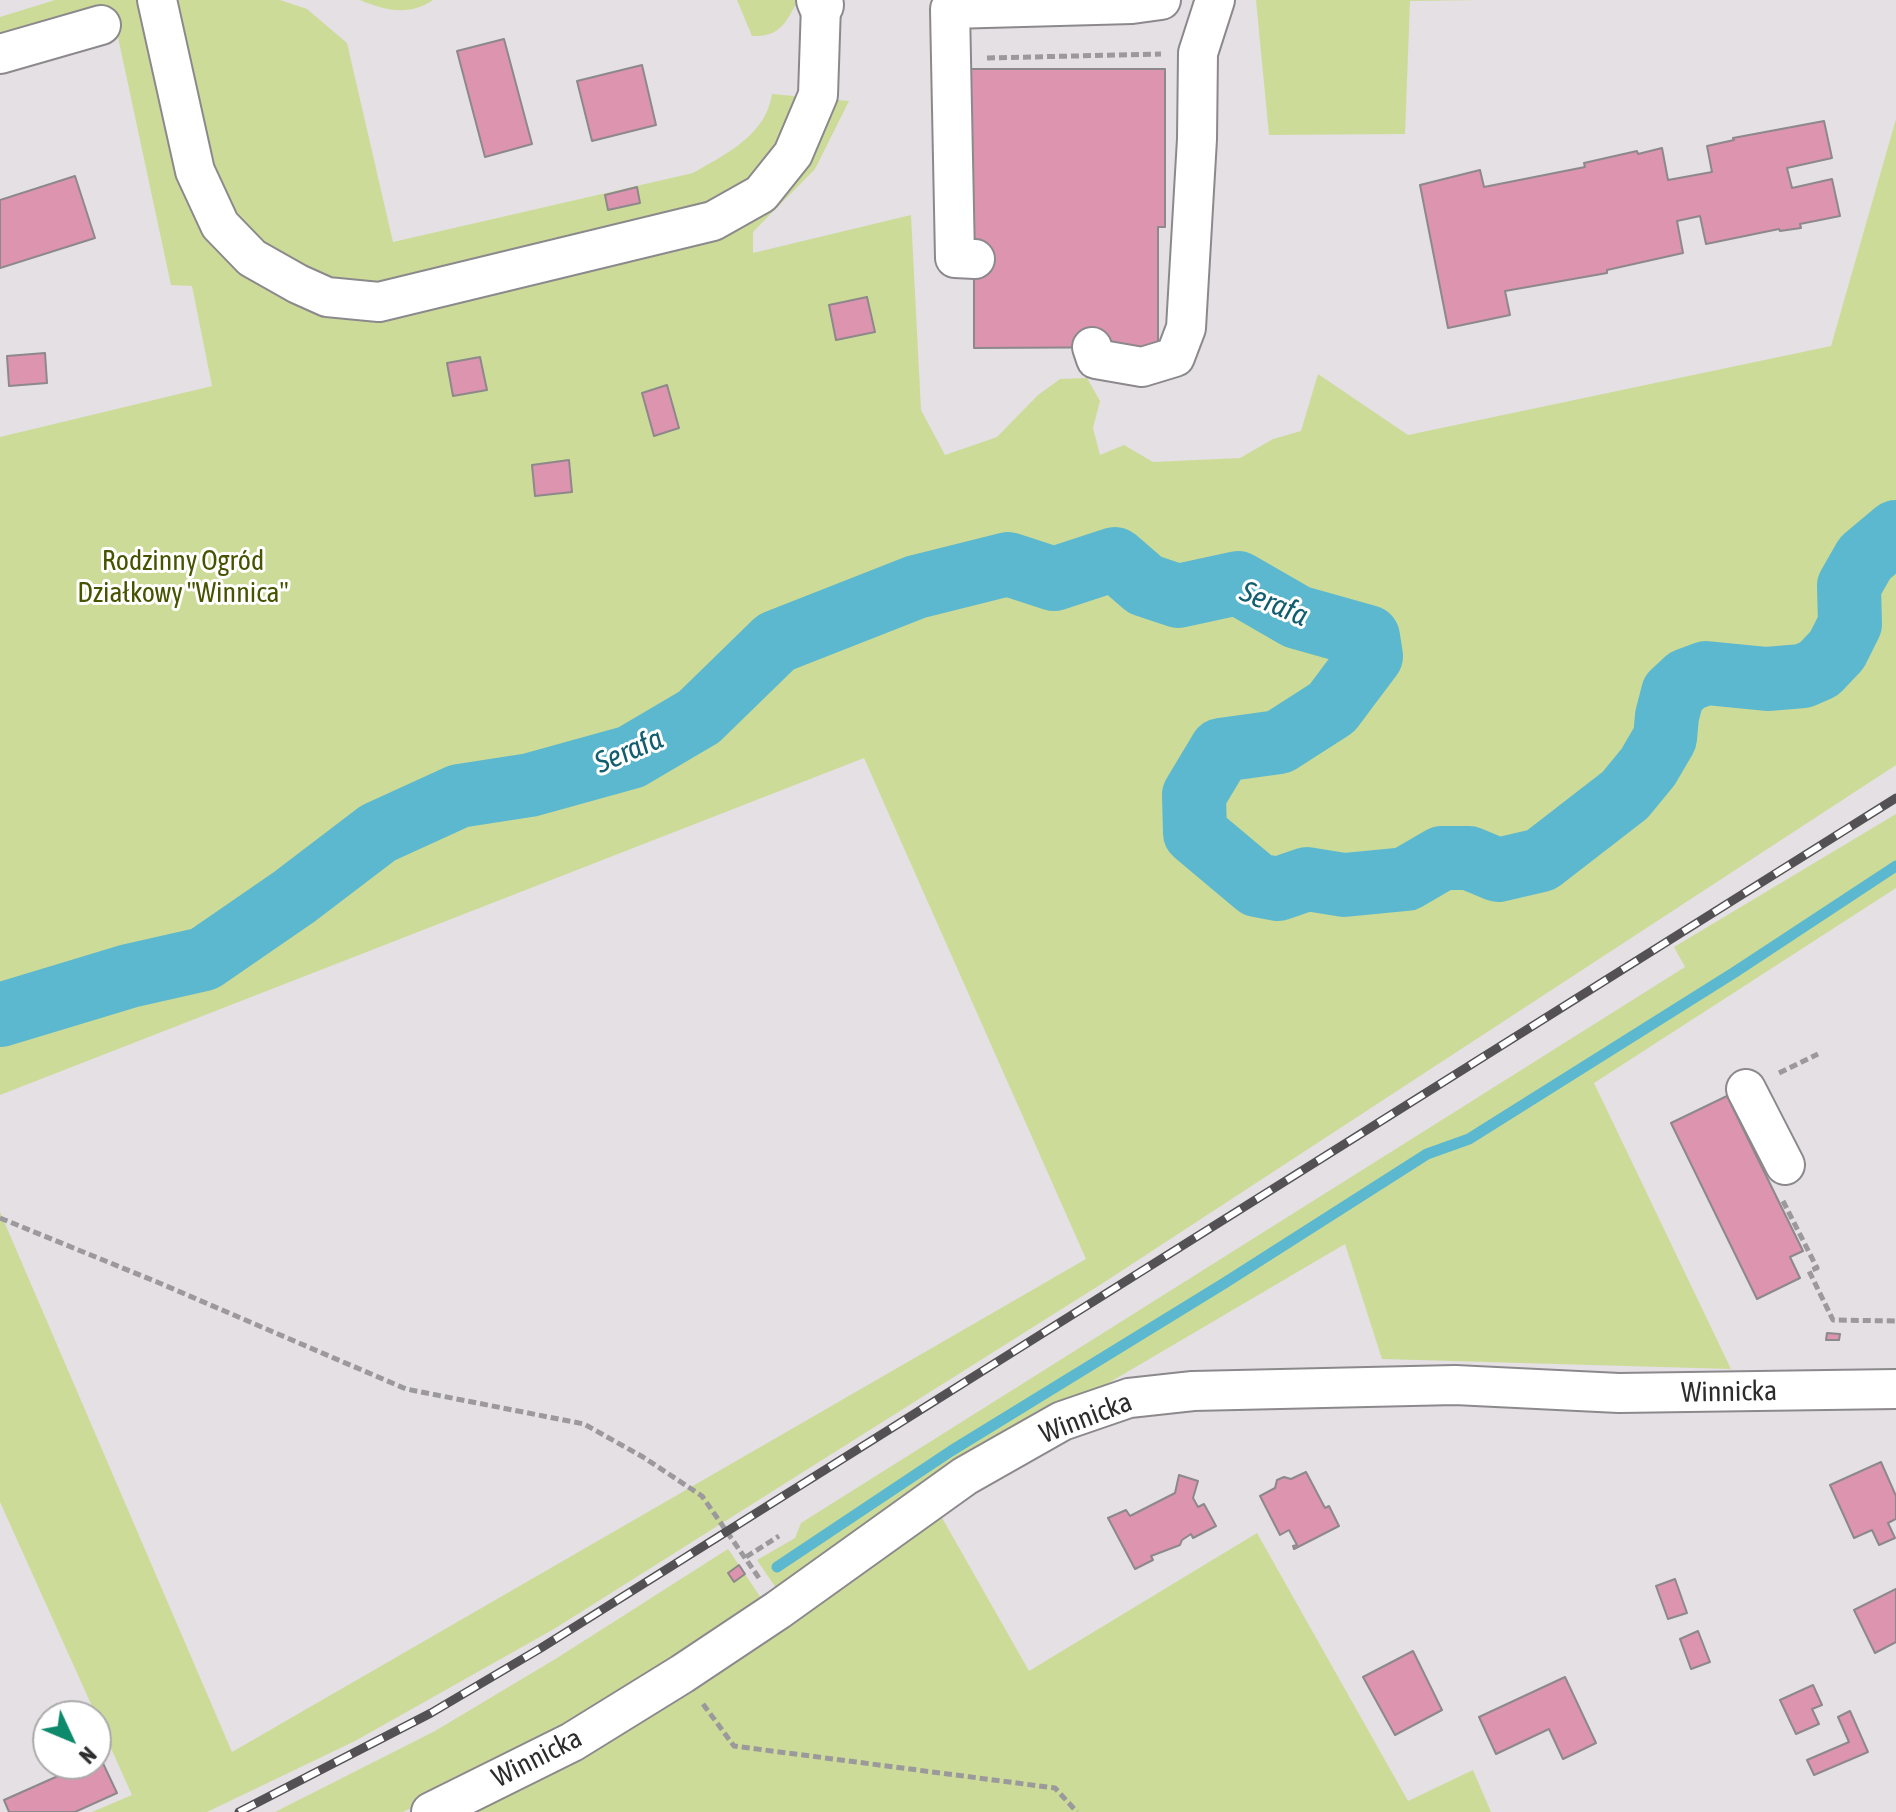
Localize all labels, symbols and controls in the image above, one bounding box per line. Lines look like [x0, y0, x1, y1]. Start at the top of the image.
park label: Rodzinny Ogród Działkowy "Winnica" [77, 544, 289, 610]
water label: Serafa [1235, 574, 1313, 634]
water label: Serafa [590, 721, 668, 781]
street label: Winnicka [1681, 1374, 1777, 1410]
street label: Winnicka [1035, 1385, 1137, 1451]
north arrow [32, 1700, 112, 1780]
street label: Winnicka [487, 1721, 587, 1795]
text: N [74, 1742, 102, 1769]

